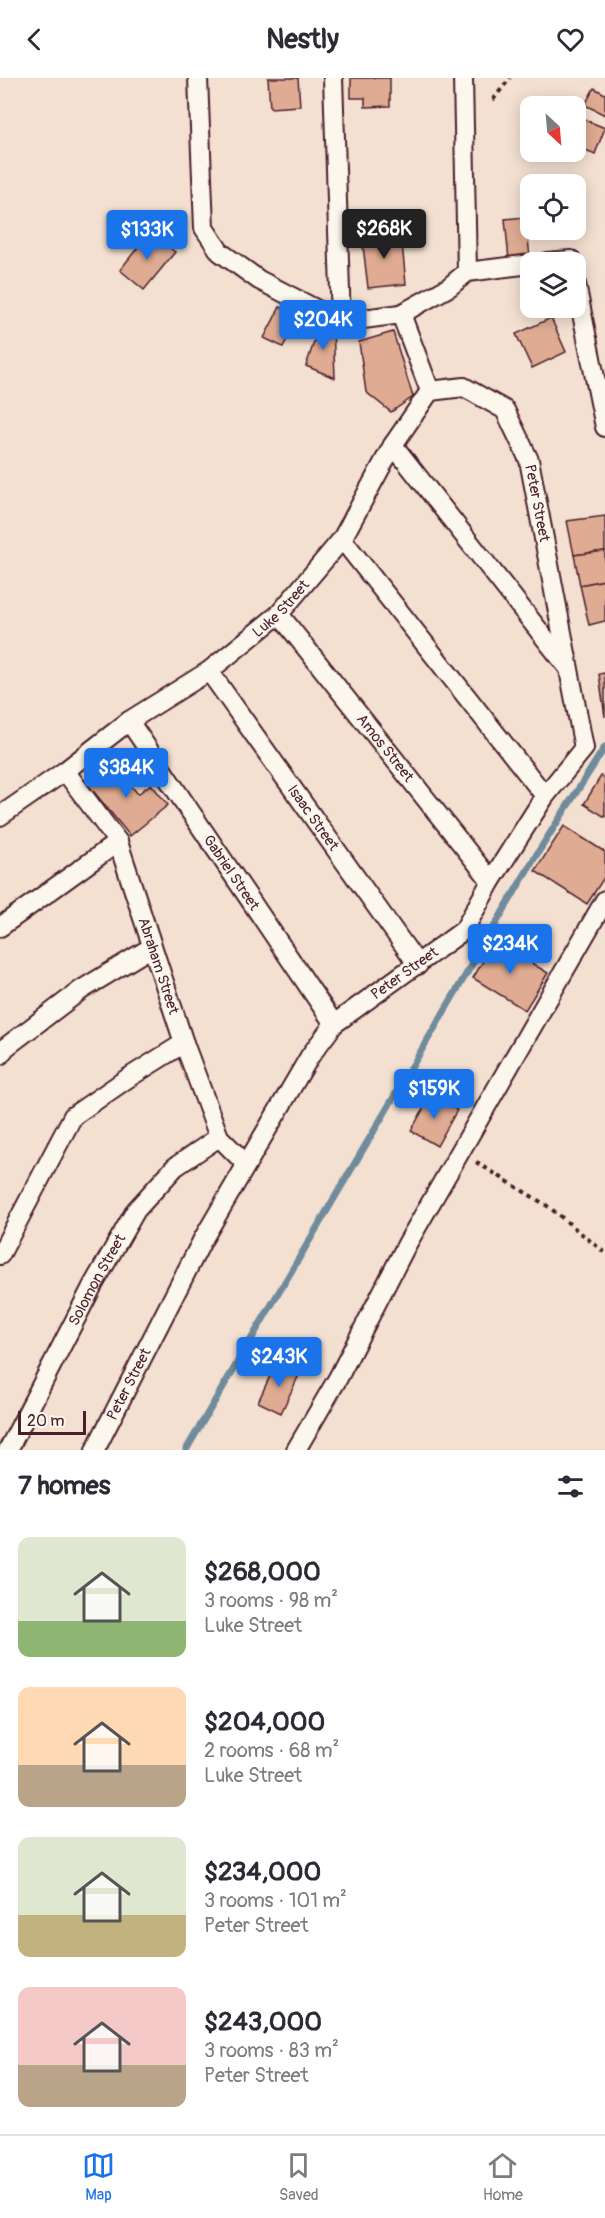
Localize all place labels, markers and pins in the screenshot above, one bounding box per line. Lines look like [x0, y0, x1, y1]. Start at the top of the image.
pin: $268K [342, 209, 426, 260]
pin: $133K [105, 210, 189, 261]
pin: $204K [281, 300, 365, 351]
pin: $384K [84, 748, 168, 799]
pin: $234K [468, 924, 552, 975]
pin: $159K [392, 1069, 476, 1120]
pin: $243K [237, 1337, 321, 1388]

